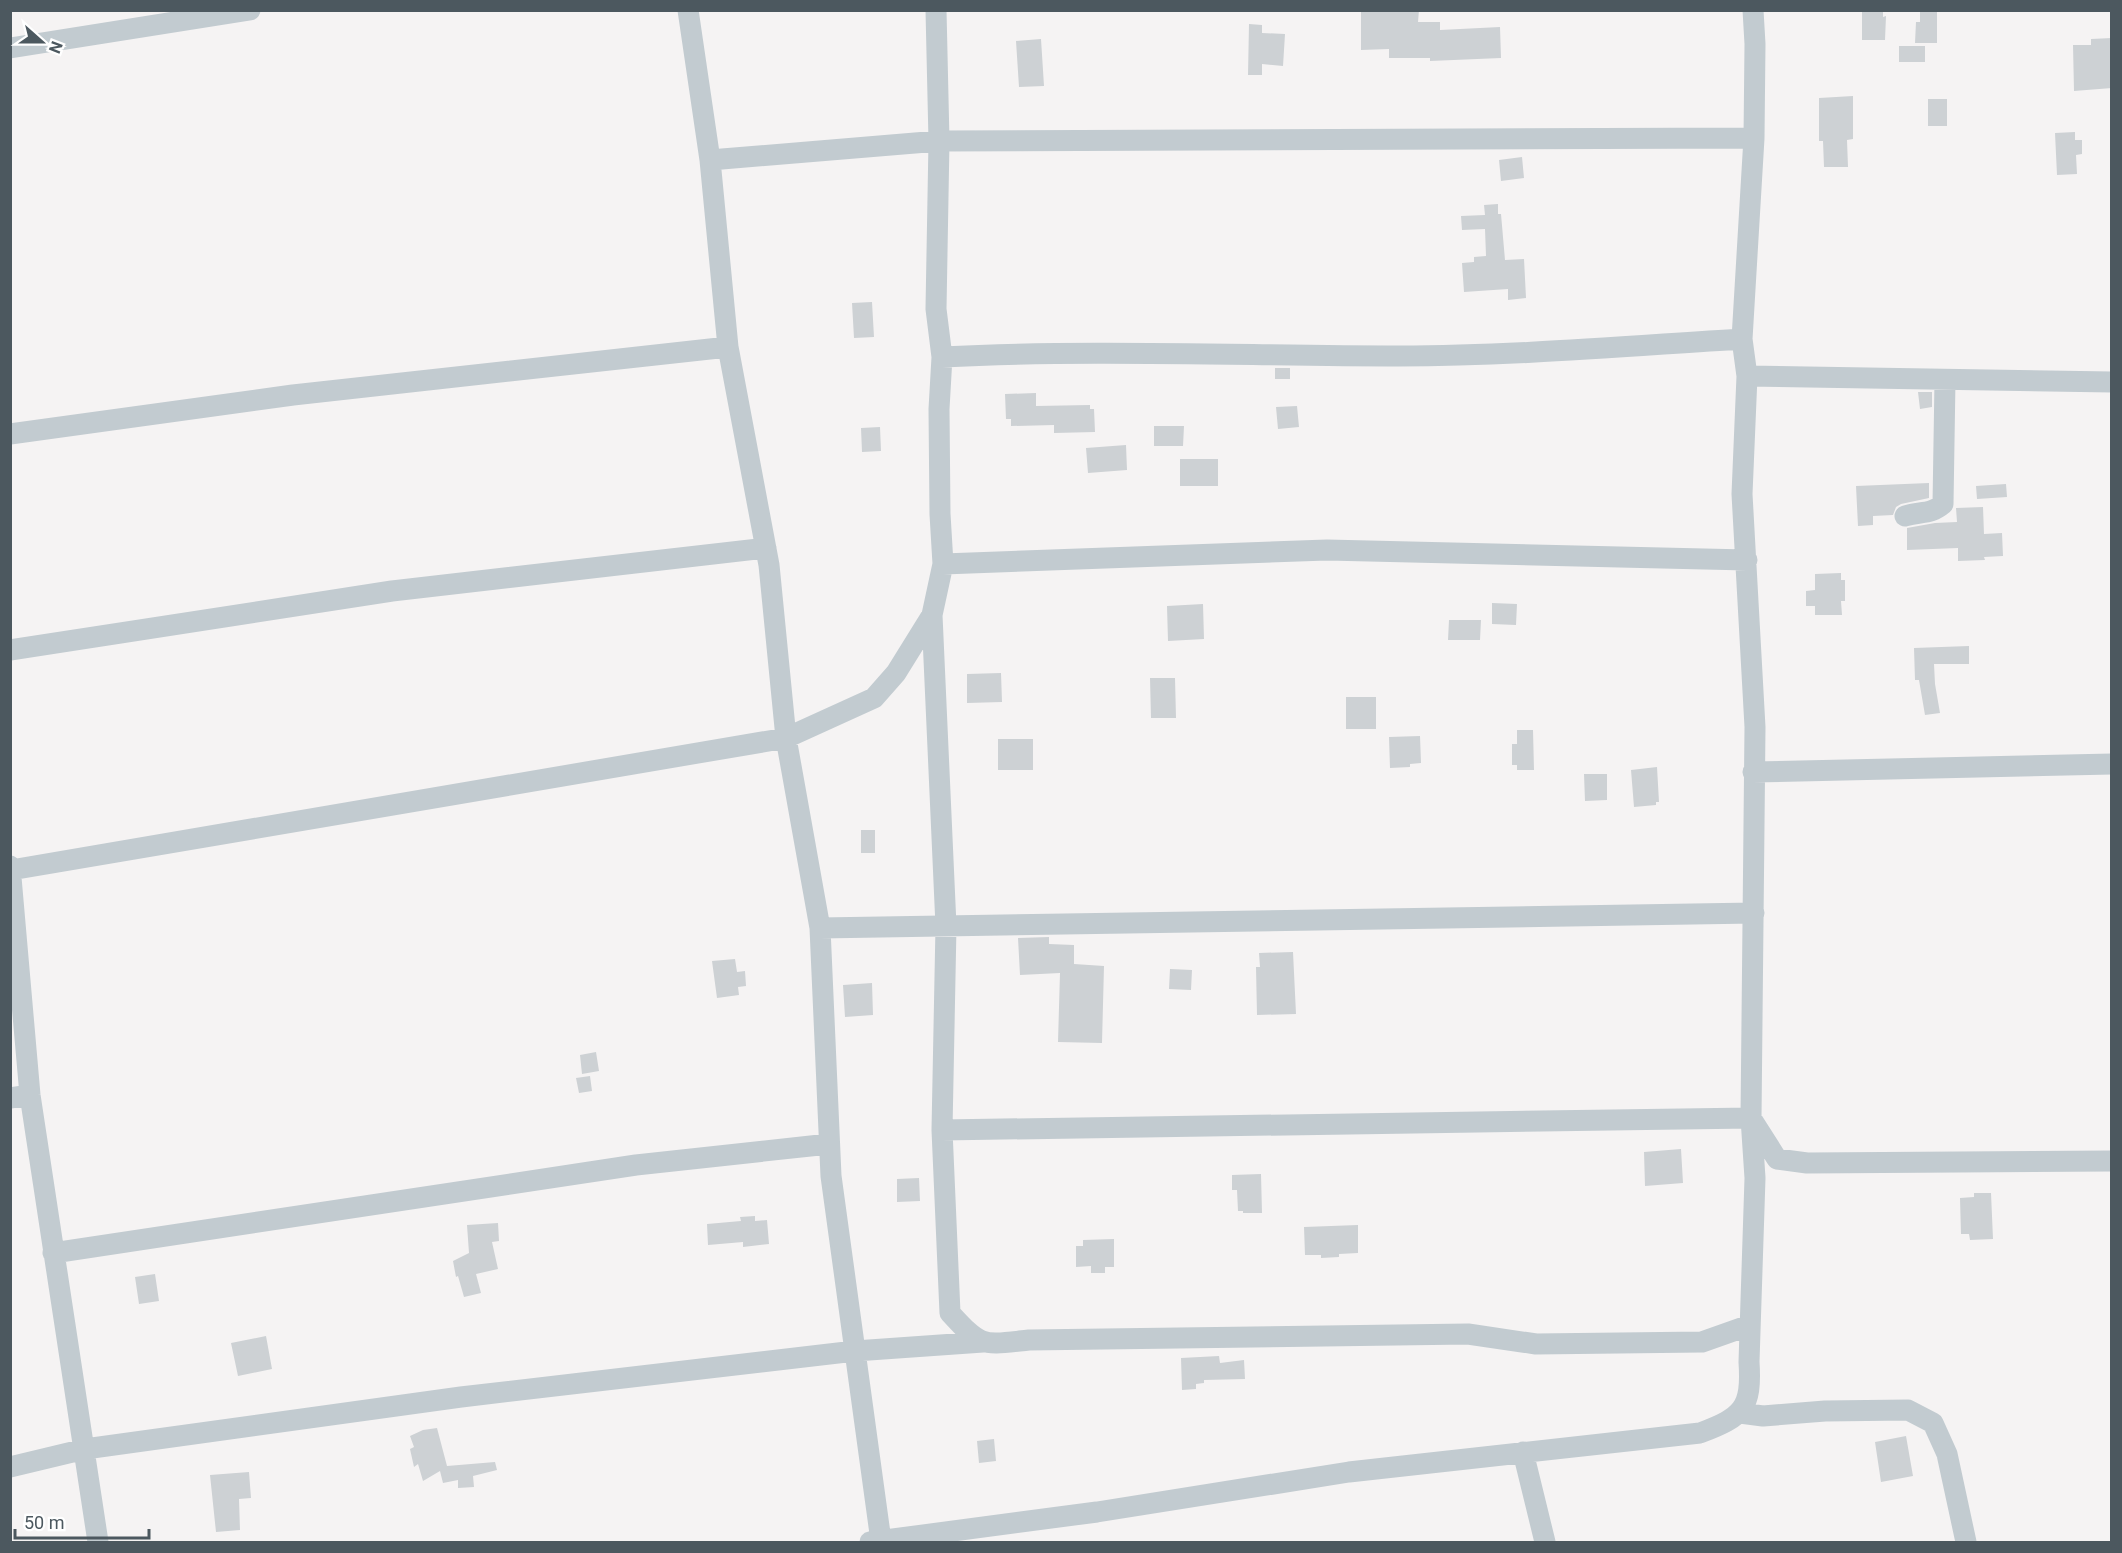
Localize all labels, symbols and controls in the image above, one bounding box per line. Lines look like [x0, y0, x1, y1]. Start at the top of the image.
north arrow [12, 12, 72, 72]
text: N [45, 39, 66, 56]
scale bar [15, 1502, 148, 1540]
text: 50 m [24, 1512, 64, 1533]

